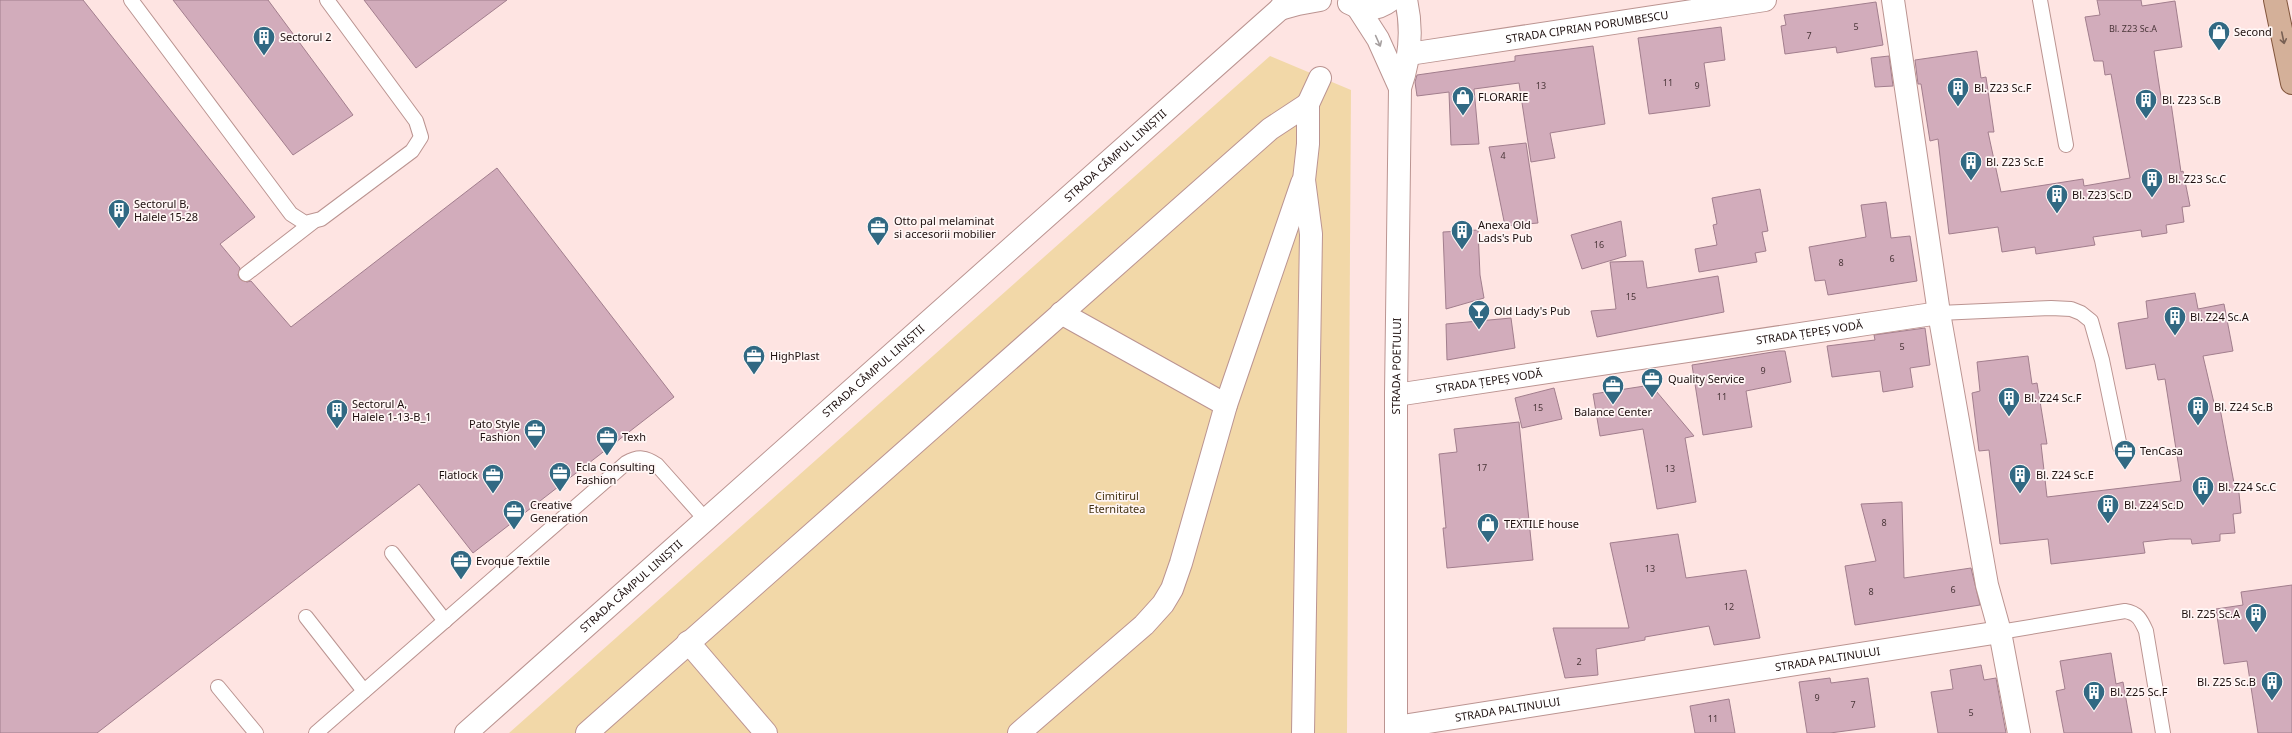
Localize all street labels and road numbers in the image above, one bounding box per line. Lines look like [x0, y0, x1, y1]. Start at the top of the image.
street label: STRADA CIPRIAN PORUMBESCU [1504, 7, 1669, 46]
street label: STRADA CÂMPUL LINIȘTII [1061, 105, 1170, 205]
street label: STRADA ȚEPEȘ VODĂ [1755, 316, 1865, 348]
street label: STRADA POETULUI [1388, 317, 1404, 414]
street label: STRADA CÂMPUL LINIȘTII [818, 321, 928, 420]
street label: STRADA ȚEPEȘ VODĂ [1435, 365, 1544, 396]
street label: STRADA CÂMPUL LINIȘTII [576, 536, 685, 635]
street label: STRADA PALTINULUI [1774, 643, 1881, 674]
street label: STRADA PALTINULUI [1454, 693, 1561, 725]

